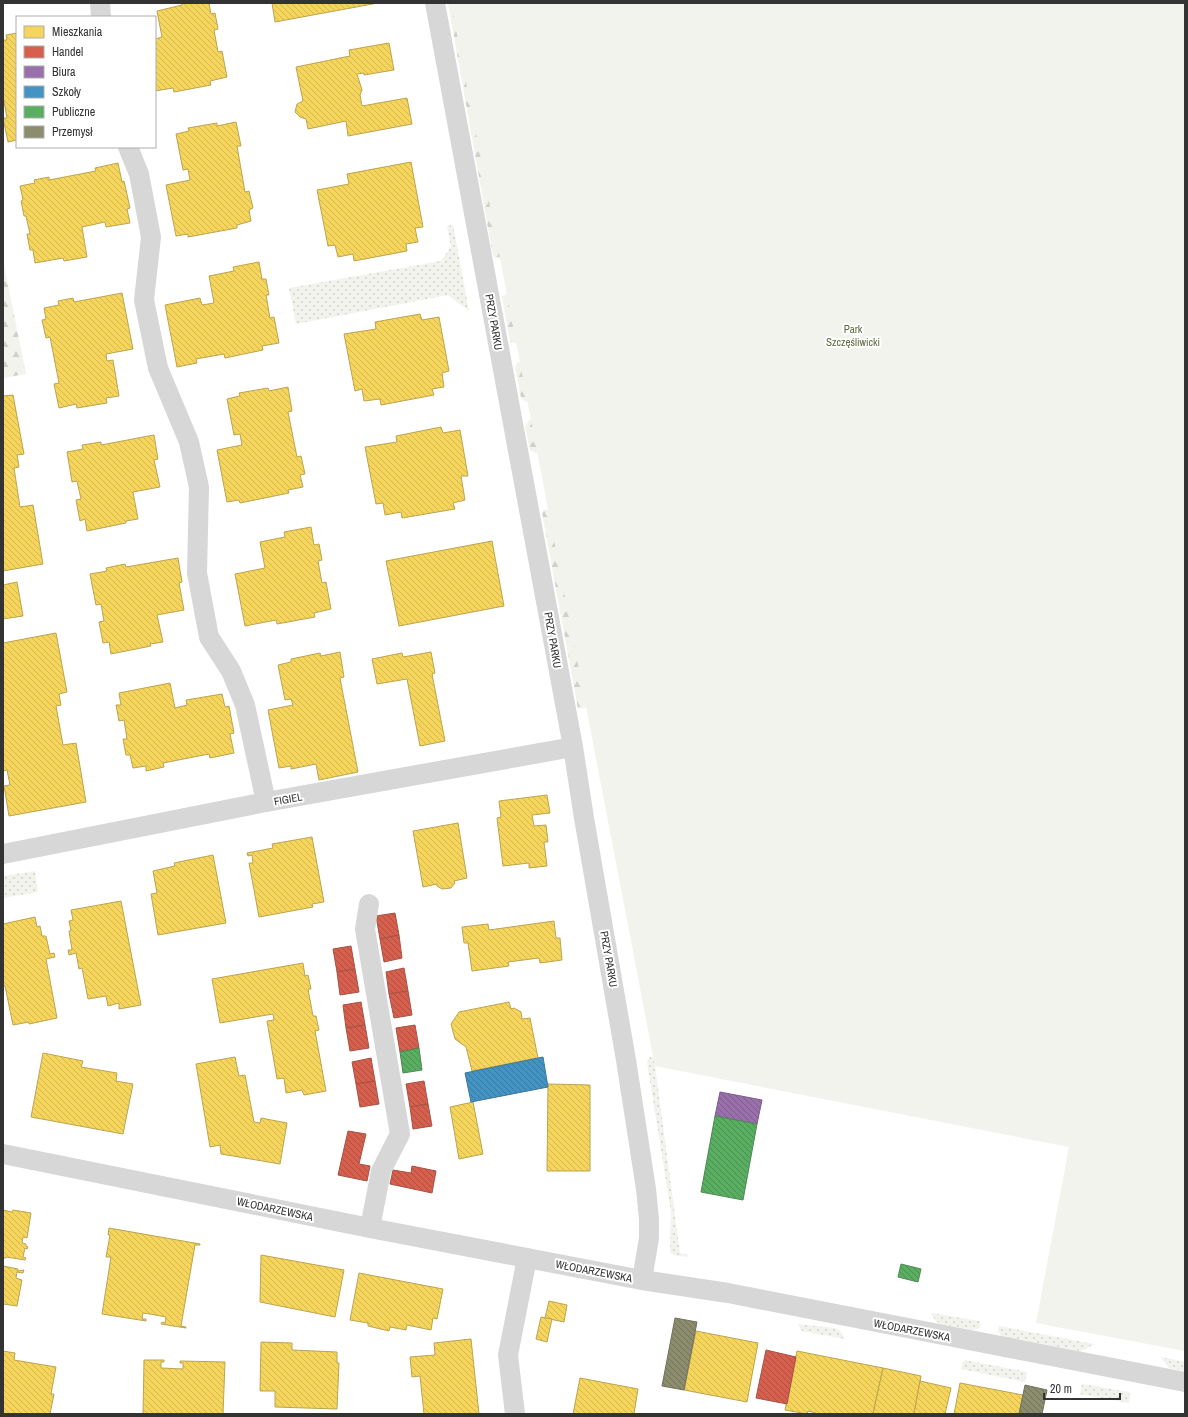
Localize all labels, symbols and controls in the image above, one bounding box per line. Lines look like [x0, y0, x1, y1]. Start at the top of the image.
legend [16, 16, 156, 148]
text: Mieszkania [52, 24, 103, 40]
text: Handel [52, 44, 83, 60]
text: Biura [52, 64, 76, 80]
text: Szkoły [52, 84, 81, 100]
text: Publiczne [52, 104, 95, 120]
text: Przemysł [52, 124, 93, 140]
street label: PRZY PARKU [482, 293, 506, 351]
park label: Park Szczęśliwicki [826, 322, 880, 349]
street label: PRZY PARKU [541, 611, 565, 669]
street label: FIGIEL [273, 790, 303, 808]
street label: PRZY PARKU [597, 930, 621, 988]
street label: WŁODARZEWSKA [236, 1194, 315, 1224]
street label: WŁODARZEWSKA [555, 1257, 634, 1285]
street label: WŁODARZEWSKA [873, 1316, 952, 1344]
scale bar [1044, 1375, 1120, 1401]
text: 20 m [1050, 1381, 1072, 1397]

